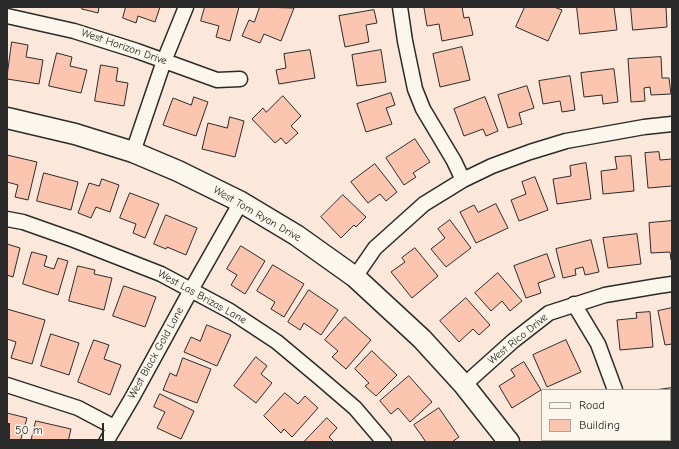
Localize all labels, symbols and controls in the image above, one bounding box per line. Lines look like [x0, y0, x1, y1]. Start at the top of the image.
street label: West Horizon Drive [79, 26, 169, 68]
street label: West Tom Ryan Drive [211, 183, 303, 245]
street label: West Las Brizas Lane [155, 267, 249, 327]
street label: West Black Gold Lane [125, 305, 187, 401]
street label: West Rico Drive [485, 311, 551, 367]
legend [541, 389, 671, 441]
text: Road [579, 398, 605, 412]
scale bar [10, 415, 106, 441]
text: Building [579, 418, 620, 432]
text: 50 m [15, 423, 43, 437]

